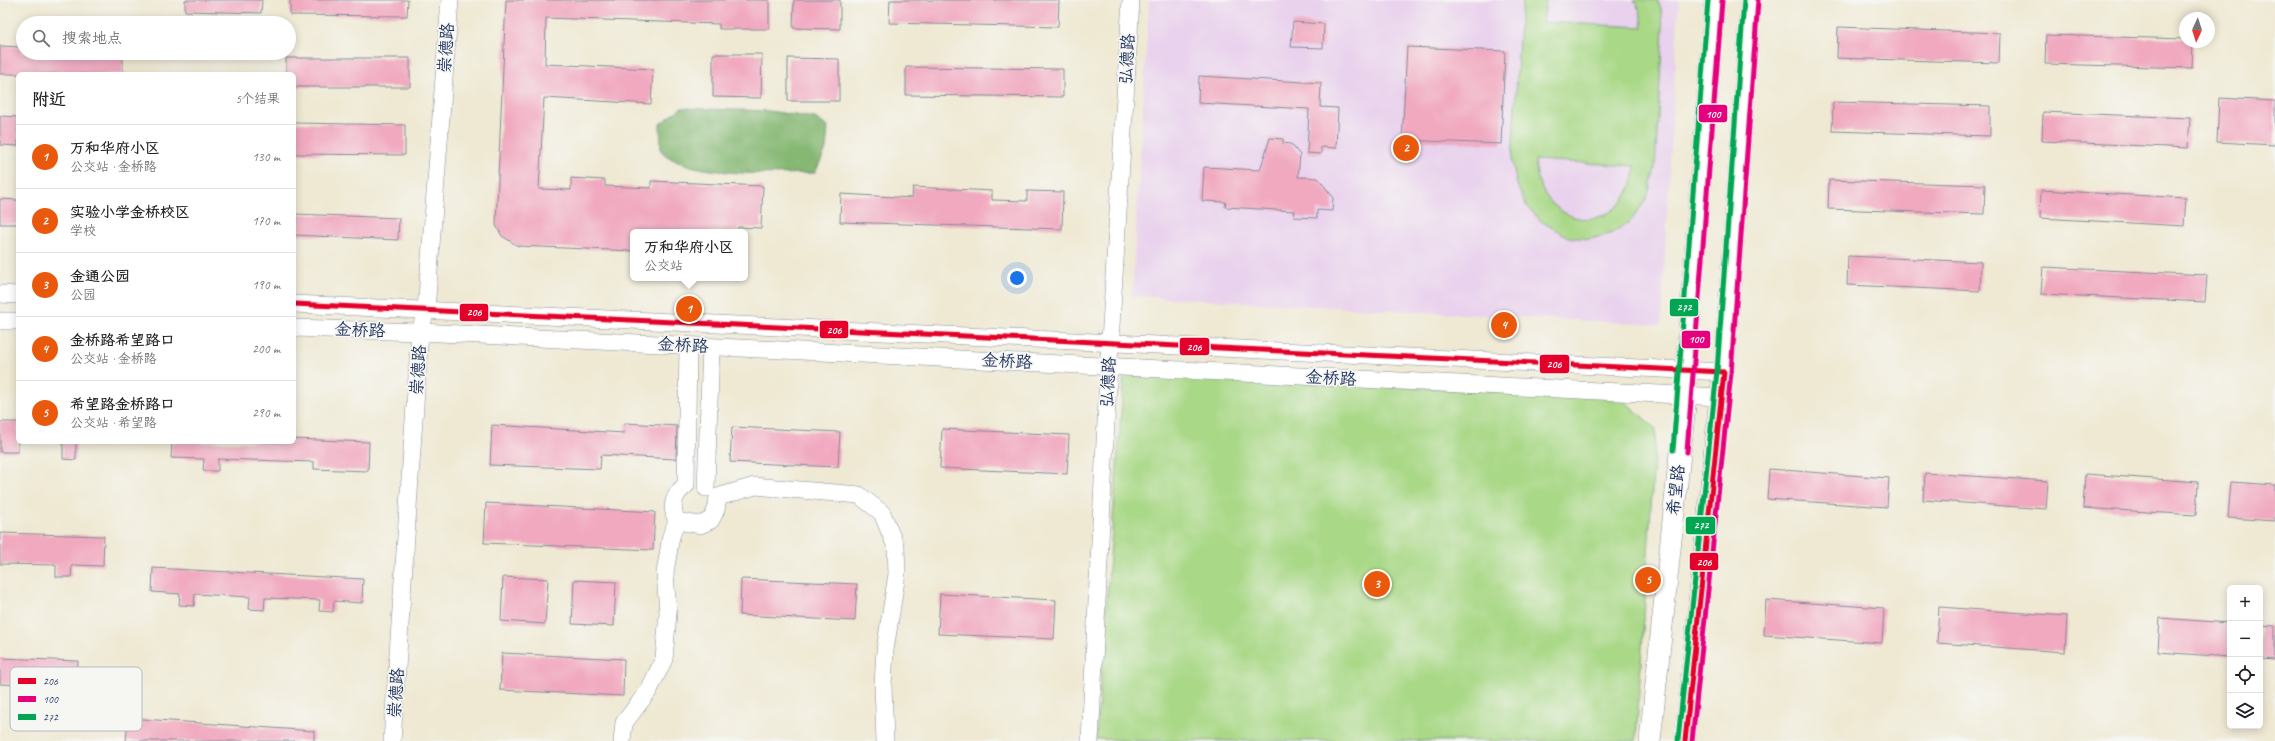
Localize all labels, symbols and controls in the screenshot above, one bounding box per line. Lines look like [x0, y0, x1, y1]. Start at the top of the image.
north arrow [2179, 12, 2215, 48]
search box [16, 16, 296, 60]
street label: 崇德路 [434, 22, 458, 74]
icon: search [30, 27, 52, 49]
text: 搜索地点 [62, 29, 122, 48]
street label: 弘德路 [1115, 33, 1139, 85]
text: 附近 [32, 89, 66, 110]
text: 5个结果 [235, 91, 280, 107]
line badge: 100 [1698, 104, 1728, 123]
text: 100 [1706, 107, 1721, 121]
pin: 2 [1393, 133, 1419, 163]
text: 万和华府小区 [70, 139, 160, 158]
text: 1 [42, 149, 48, 165]
text: 130 m [252, 149, 280, 165]
text: 公交站 · 金桥路 [70, 159, 157, 175]
text: 实验小学金桥校区 [70, 203, 190, 222]
text: 2 [42, 213, 48, 229]
text: 170 m [252, 213, 280, 229]
text: 学校 [70, 223, 96, 239]
popup [630, 229, 748, 281]
text: 万和华府小区 [644, 238, 734, 257]
text: 公交站 [644, 258, 683, 274]
text: 金通公园 [70, 267, 130, 286]
your location [1007, 268, 1027, 288]
text: 3 [42, 277, 48, 293]
text: 190 m [252, 277, 280, 293]
text: 公园 [70, 287, 96, 303]
pin: 1 [676, 294, 702, 324]
line badge: 272 [1669, 298, 1699, 317]
text: 272 [1677, 300, 1692, 314]
line badge: 206 [459, 303, 489, 322]
text: 206 [466, 305, 482, 319]
pin: 4 [1491, 310, 1517, 340]
street label: 金桥路 [334, 319, 386, 341]
line badge: 206 [819, 320, 849, 339]
text: 206 [826, 323, 842, 337]
line badge: 100 [1681, 330, 1711, 349]
text: 金桥路希望路口 [70, 331, 175, 350]
text: 100 [1689, 332, 1704, 346]
street label: 金桥路 [657, 333, 709, 357]
line badge: 206 [1179, 337, 1210, 356]
text: 206 [1186, 340, 1202, 354]
text: 4 [42, 341, 48, 357]
text: 200 m [252, 341, 280, 357]
street label: 崇德路 [406, 344, 430, 396]
street label: 金桥路 [981, 349, 1033, 373]
text: 公交站 · 金桥路 [70, 351, 157, 367]
line badge: 206 [1539, 354, 1570, 374]
street label: 弘德路 [1096, 356, 1120, 408]
text: 206 [1546, 357, 1562, 371]
street label: 金桥路 [1305, 366, 1357, 390]
text: 希望路金桥路口 [70, 395, 175, 414]
text: 5 [42, 405, 48, 421]
text: 290 m [252, 405, 280, 421]
text: 公交站 · 希望路 [70, 415, 157, 431]
street label: 希望路 [1663, 464, 1689, 516]
line badge: 272 [1685, 516, 1716, 535]
text: 272 [1694, 518, 1709, 532]
line badge: 206 [1689, 552, 1719, 571]
text: 206 [1696, 555, 1712, 569]
pin: 5 [1635, 565, 1661, 595]
pin: 3 [1364, 569, 1390, 599]
map controls [2227, 585, 2263, 729]
button: + [2227, 585, 2263, 621]
button: − [2227, 621, 2263, 657]
button: locate [2227, 657, 2263, 693]
legend [10, 667, 142, 731]
street label: 崇德路 [384, 667, 408, 719]
text: 206 [43, 674, 59, 688]
text: 100 [43, 692, 59, 706]
button: layers [2227, 693, 2263, 729]
text: 272 [43, 710, 59, 724]

